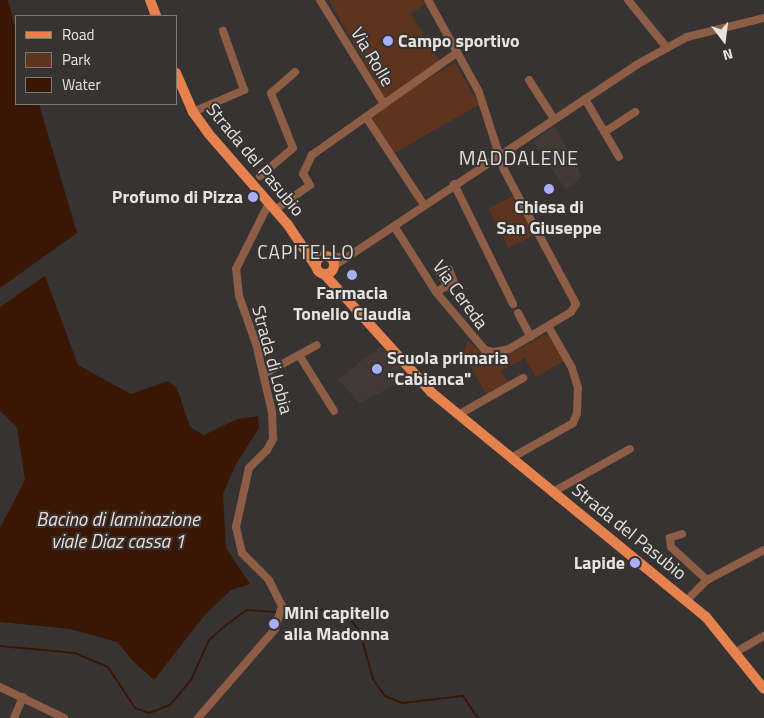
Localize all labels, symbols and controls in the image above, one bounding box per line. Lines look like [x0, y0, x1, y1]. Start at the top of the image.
legend [15, 15, 178, 105]
north arrow [699, 15, 749, 65]
text: Road [62, 23, 94, 46]
street label: Via Rolle [346, 23, 398, 91]
place label: Campo sportivo [398, 30, 520, 52]
marker: Campo sportivo [382, 35, 394, 47]
text: N [721, 44, 735, 66]
text: Park [62, 48, 91, 71]
text: Water [62, 73, 101, 96]
street label: Strada del Pasubio [201, 99, 309, 221]
district label: MADDALENE [458, 145, 580, 169]
marker: Chiesa di San Giuseppe [543, 183, 555, 195]
place label: Profumo di Pizza [112, 186, 243, 208]
marker: Profumo di Pizza [247, 191, 259, 203]
place label: Chiesa di San Giuseppe [497, 197, 601, 240]
district label: CAPITELLO [256, 241, 356, 263]
street label: Via Cereda [428, 256, 492, 334]
marker: Farmacia Tonello Claudia [346, 269, 358, 281]
place label: Farmacia Tonello Claudia [293, 283, 411, 326]
street label: Strada di Lobia [247, 303, 297, 417]
place label: Scuola primaria "Cabianca" [387, 348, 508, 390]
marker: Scuola primaria "Cabianca" [371, 363, 383, 375]
street label: Strada del Pasubio [567, 479, 691, 585]
water label: Bacino di laminazione viale Diaz cassa 1 [36, 508, 200, 552]
place label: Lapide [574, 552, 625, 574]
marker: Lapide [629, 557, 641, 569]
place label: Mini capitello alla Madonna [284, 603, 389, 646]
marker: Mini capitello alla Madonna [268, 618, 280, 630]

